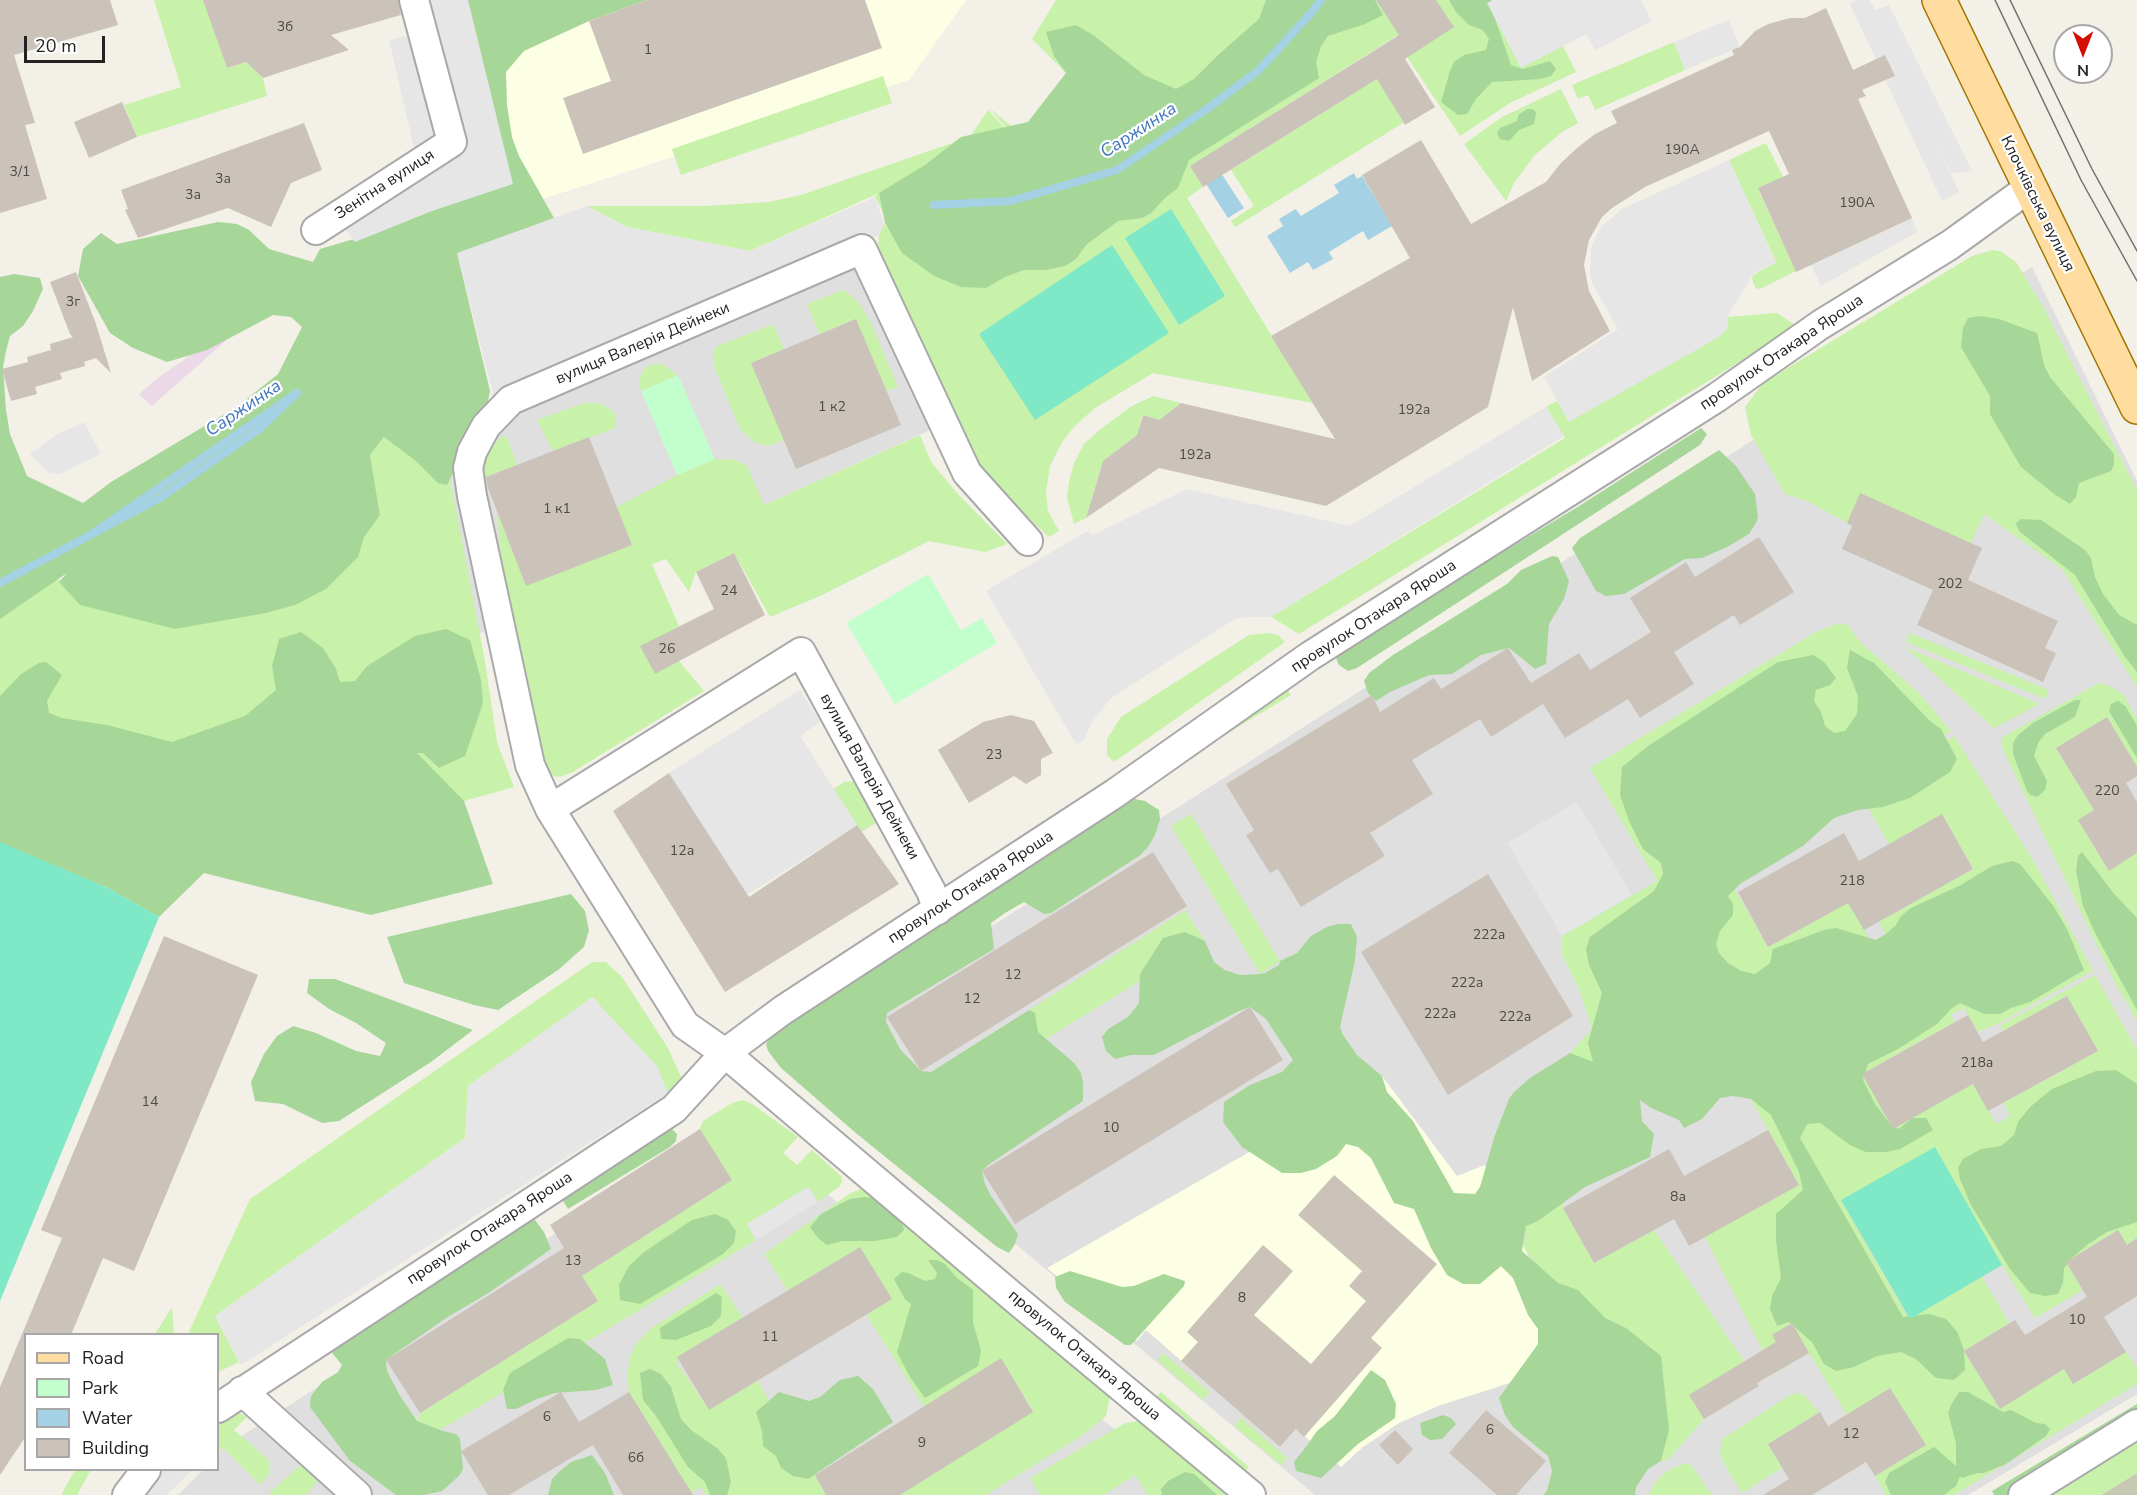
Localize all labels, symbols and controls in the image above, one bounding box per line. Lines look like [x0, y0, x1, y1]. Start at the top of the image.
house number: 3б [277, 20, 293, 36]
scale bar [27, 24, 108, 62]
north arrow [2053, 24, 2113, 84]
text: 20 m [35, 34, 77, 58]
house number: 1 [644, 43, 652, 59]
text: N [2077, 59, 2089, 81]
water label: Саржинка [1097, 98, 1181, 164]
street label: Клочківська вулиця [1996, 133, 2078, 275]
house number: 190А [1664, 143, 1700, 159]
street label: Зенітна вулиця [332, 146, 438, 224]
house number: 3/1 [10, 165, 30, 181]
house number: 3а [215, 172, 231, 188]
house number: 3а [185, 188, 201, 204]
house number: 190А [1839, 196, 1875, 212]
street label: провулок Отакара Яроша [1697, 291, 1867, 415]
house number: 3г [66, 295, 80, 311]
street label: вулиця Валерія Дейнеки [553, 299, 733, 389]
water label: Саржинка [202, 376, 286, 442]
house number: 1 к2 [818, 400, 846, 416]
house number: 192а [1398, 403, 1430, 419]
house number: 192а [1179, 448, 1211, 464]
house number: 1 к1 [543, 502, 571, 518]
street label: провулок Отакара Яроша [1288, 556, 1460, 678]
house number: 202 [1937, 577, 1963, 593]
house number: 24 [721, 584, 737, 600]
house number: 26 [659, 642, 675, 658]
street label: вулиця Валерія Дейнеки [815, 690, 923, 864]
house number: 23 [986, 748, 1002, 764]
house number: 220 [2094, 784, 2120, 800]
street label: провулок Отакара Яроша [885, 827, 1057, 949]
house number: 12а [670, 844, 694, 860]
house number: 218 [1839, 874, 1865, 890]
house number: 222а [1473, 928, 1505, 944]
house number: 12 [1005, 968, 1021, 984]
house number: 222а [1451, 976, 1483, 992]
house number: 12 [964, 992, 980, 1008]
house number: 222а [1424, 1007, 1456, 1023]
house number: 222а [1499, 1010, 1531, 1026]
house number: 218а [1961, 1056, 1993, 1072]
house number: 14 [142, 1095, 158, 1111]
house number: 10 [1103, 1121, 1119, 1137]
street label: провулок Отакара Яроша [404, 1168, 576, 1290]
house number: 8а [1670, 1190, 1686, 1206]
house number: 13 [565, 1254, 581, 1270]
street label: провулок Отакара Яроша [1004, 1287, 1164, 1425]
house number: 8 [1238, 1291, 1246, 1307]
house number: 10 [2069, 1313, 2085, 1329]
house number: 11 [762, 1330, 778, 1346]
legend [24, 1333, 219, 1471]
text: Road [82, 1346, 124, 1370]
text: Park [82, 1376, 118, 1400]
text: Water [82, 1406, 133, 1430]
house number: 6 [543, 1410, 551, 1426]
house number: 6 [1486, 1423, 1494, 1439]
house number: 12 [1843, 1427, 1859, 1443]
text: Building [82, 1436, 149, 1460]
house number: 9 [918, 1436, 926, 1452]
house number: 6б [628, 1451, 644, 1467]

